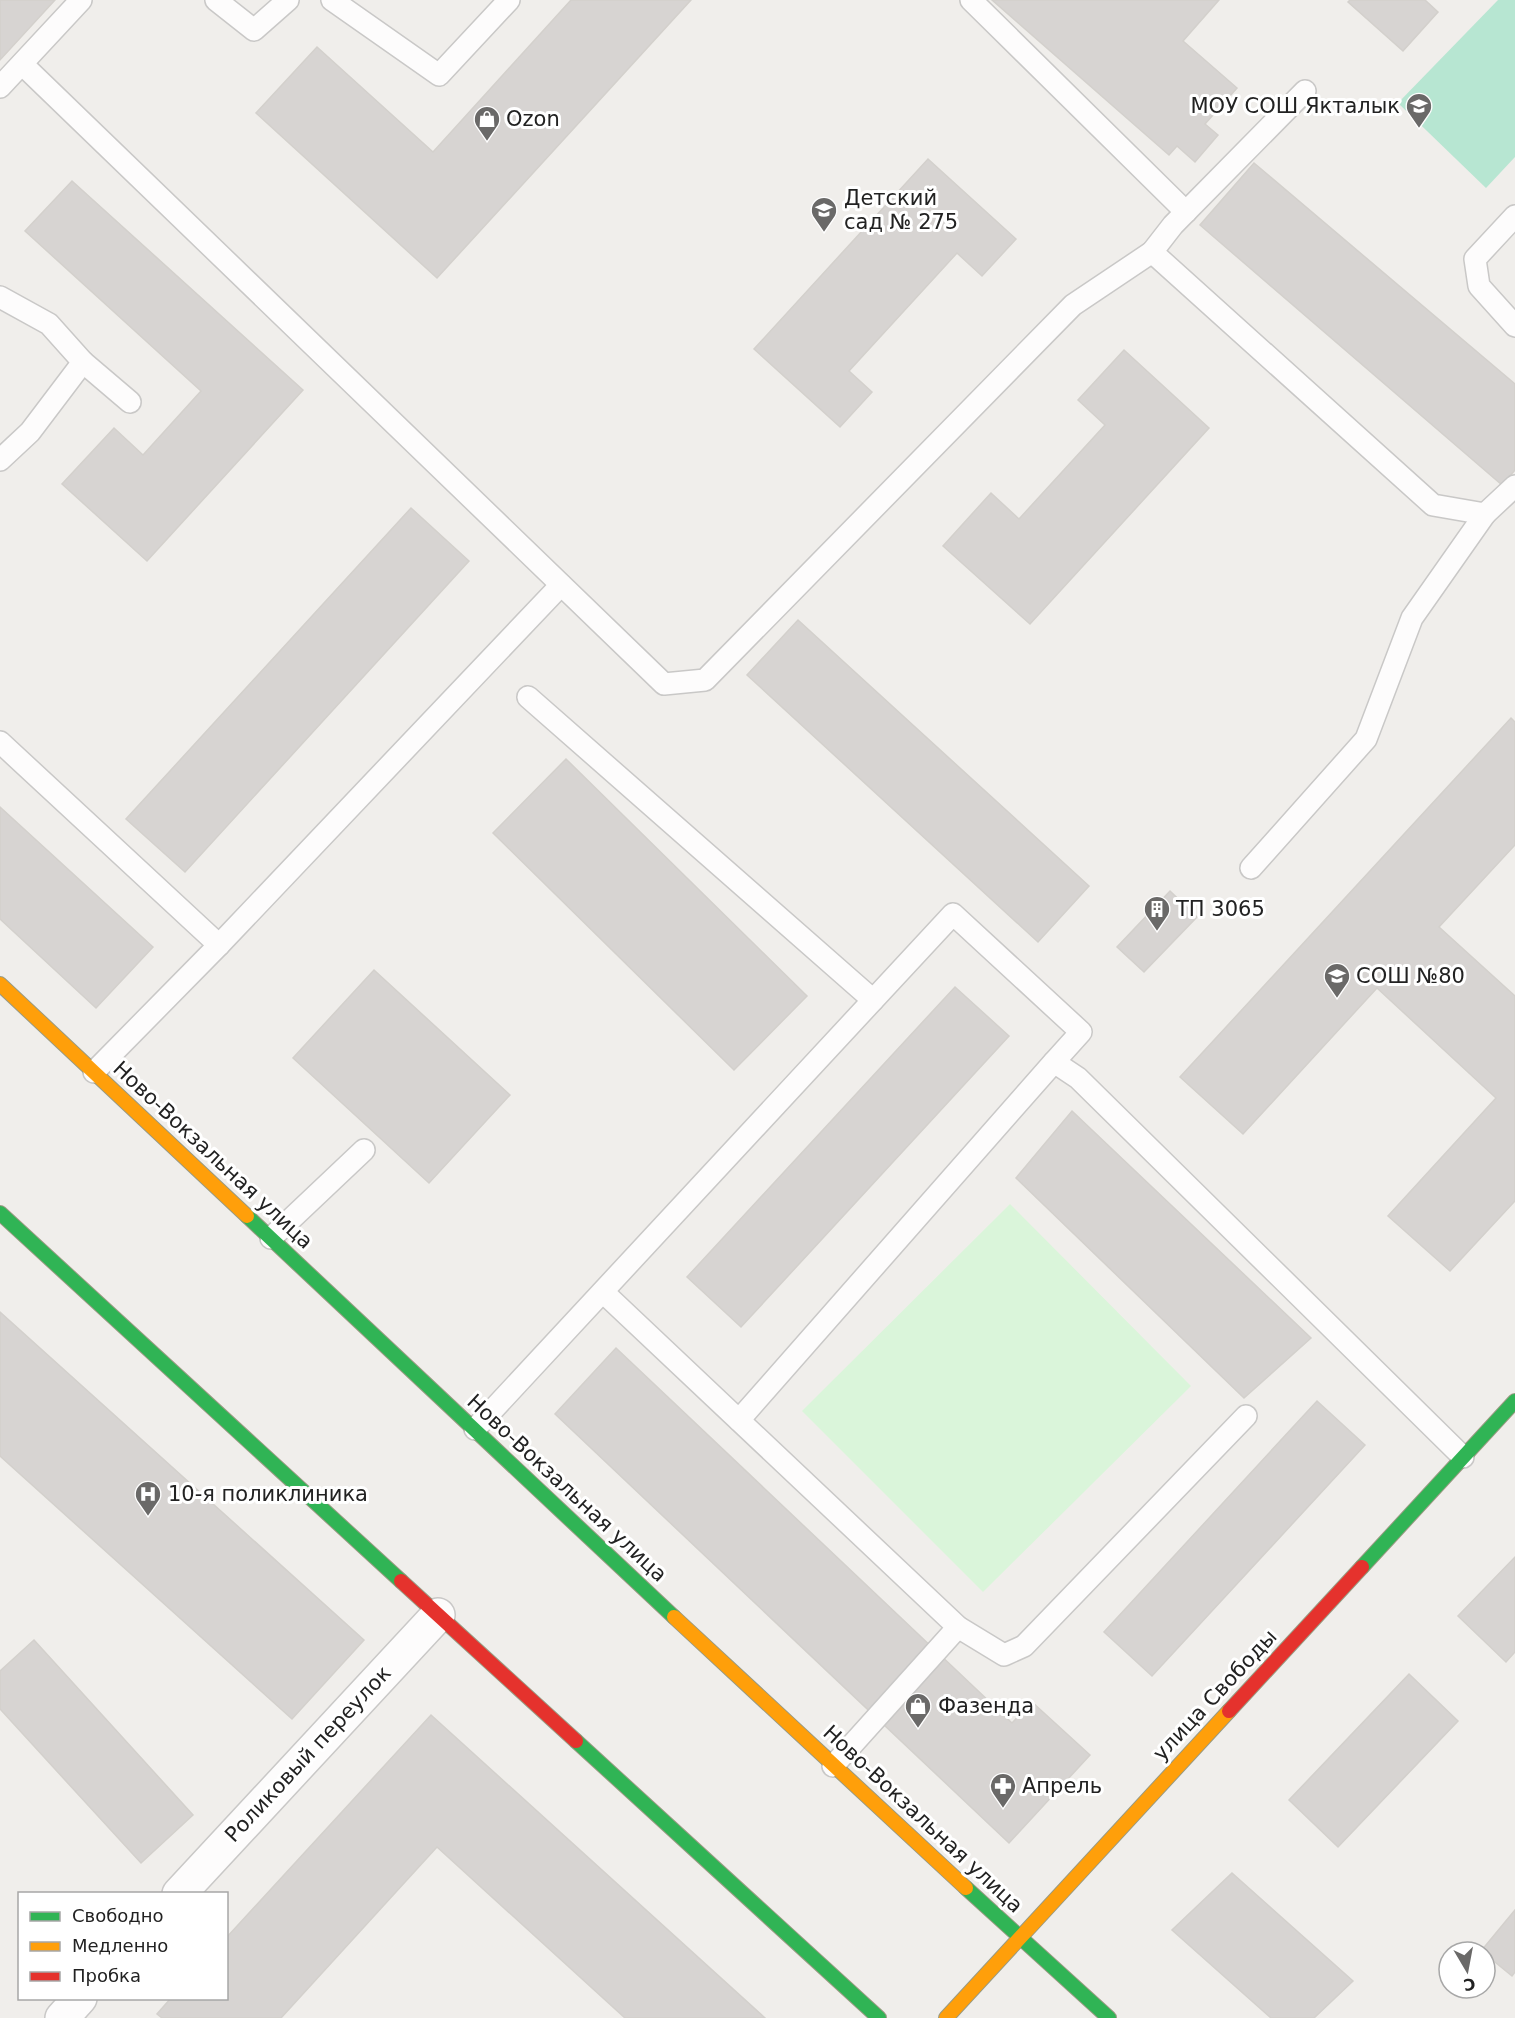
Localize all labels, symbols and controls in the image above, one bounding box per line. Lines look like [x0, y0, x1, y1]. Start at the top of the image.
school or university icon: МОУ СОШ Якталык [1404, 91, 1434, 129]
place label: МОУ СОШ Якталык [1190, 94, 1400, 118]
shop icon: Ozon [472, 104, 502, 142]
place label: Ozon [506, 107, 560, 131]
place label: Детский сад № 275 [844, 186, 958, 234]
school or university icon: Детский сад № 275 [809, 195, 839, 233]
building icon: ТП 3065 [1142, 894, 1172, 932]
place label: ТП 3065 [1175, 897, 1265, 921]
school or university icon: СОШ №80 [1322, 961, 1352, 999]
place label: СОШ №80 [1356, 964, 1465, 988]
street label: Ново-Вокзальная улица [108, 1056, 318, 1254]
street label: Ново-Вокзальная улица [462, 1389, 672, 1587]
hospital icon: 10-я поликлиника [133, 1479, 163, 1517]
place label: 10-я поликлиника [168, 1482, 368, 1506]
street label: улица Свободы [1148, 1625, 1282, 1765]
street label: Роликовый переулок [220, 1661, 396, 1847]
shop icon: Фазенда [903, 1691, 933, 1729]
place label: Фазенда [938, 1694, 1034, 1718]
street label: Ново-Вокзальная улица [818, 1720, 1028, 1918]
pharmacy icon: Апрель [988, 1771, 1018, 1809]
place label: Апрель [1022, 1774, 1102, 1798]
legend [18, 1892, 228, 2000]
text: Свободно [72, 1905, 164, 1926]
text: Медленно [72, 1935, 168, 1956]
north arrow [1437, 1940, 1497, 2000]
text: Пробка [72, 1965, 141, 1986]
text: С [1462, 1974, 1477, 1995]

